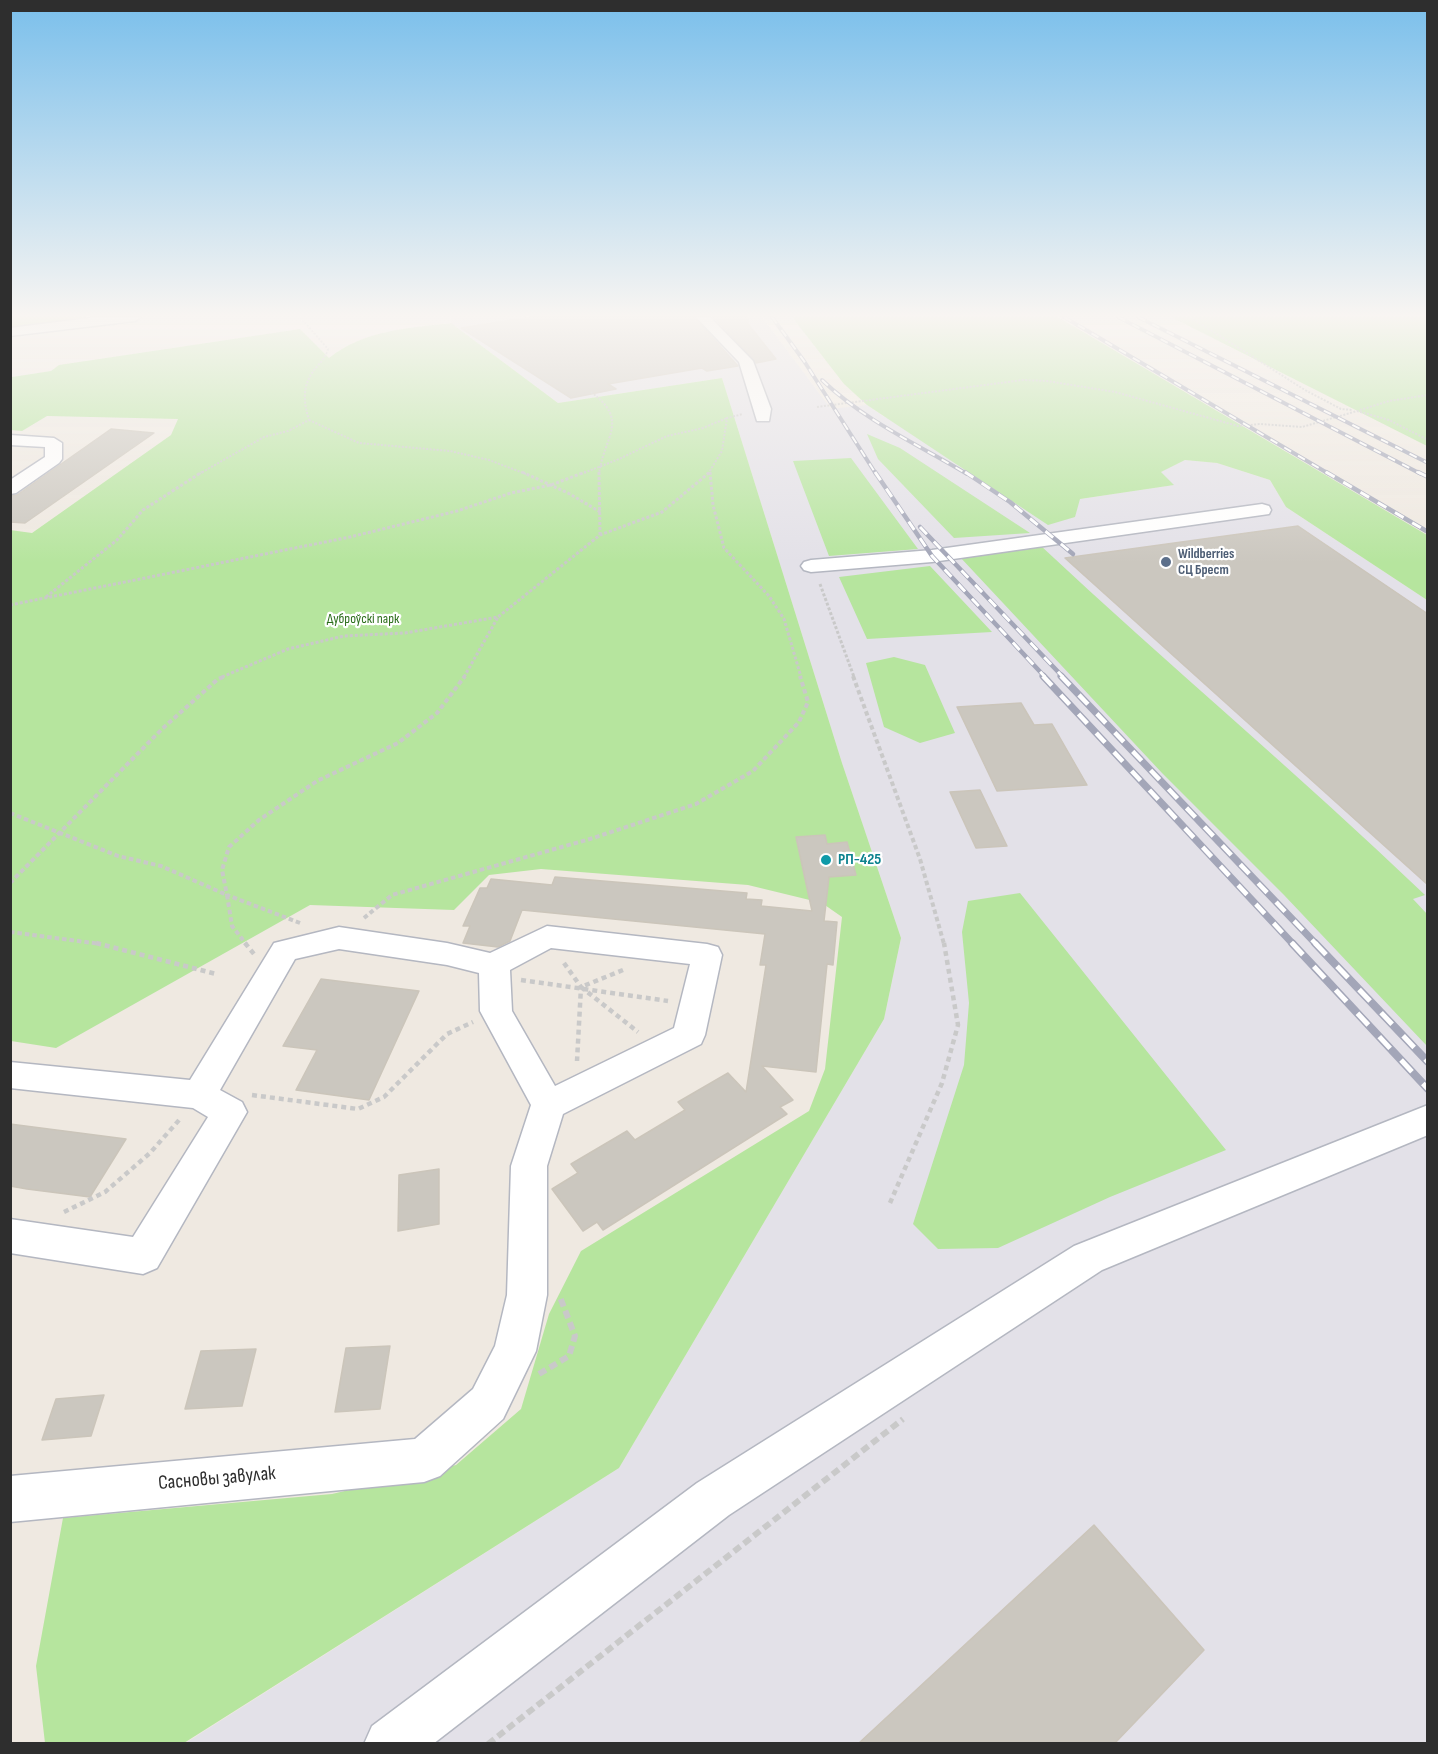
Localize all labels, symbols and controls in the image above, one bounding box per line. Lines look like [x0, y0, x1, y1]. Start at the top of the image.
place label: Wildberries СЦ Брест [1178, 546, 1234, 578]
marker: Wildberries СЦ Брест [1159, 555, 1173, 569]
park label: Дуброўскі парк [327, 611, 399, 627]
place label: РП-425 [838, 850, 881, 870]
marker: РП-425 [819, 853, 833, 867]
street label: Сасновы завулак [157, 1462, 277, 1496]

